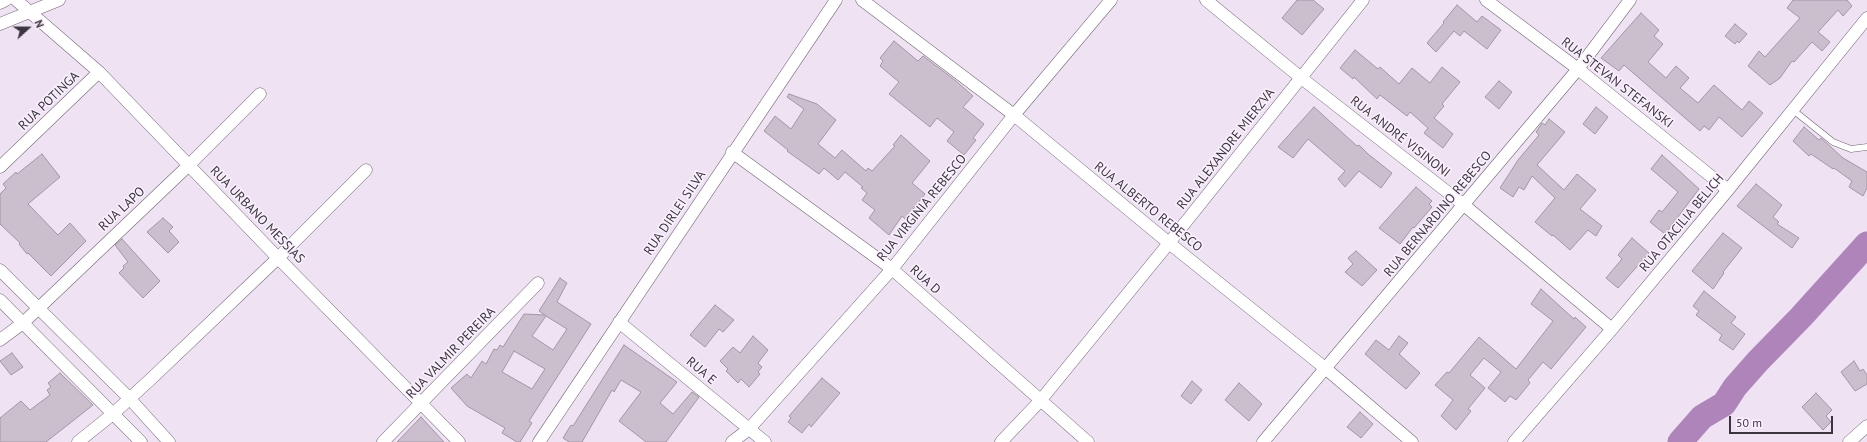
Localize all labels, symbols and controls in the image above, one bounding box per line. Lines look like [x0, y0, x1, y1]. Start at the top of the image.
north arrow [8, 8, 48, 48]
text: N [31, 18, 47, 30]
street label: RUA STEVAN STEFANSKI [1558, 34, 1676, 132]
street label: RUA POTINGA [16, 68, 82, 134]
street label: RUA ALEXANDRE MIERZVA [1174, 85, 1278, 213]
street label: RUA ANDRÉ VISINONI [1347, 93, 1453, 181]
street label: RUA BERNARDINO REBESCO [1381, 148, 1495, 280]
street label: RUA VIRGINIA REBESCO [874, 151, 970, 265]
street label: RUA ALBERTO REBESCO [1091, 159, 1205, 255]
street label: RUA URBANO MESSIAS [207, 163, 307, 267]
street label: RUA DIRLEI SILVA [641, 168, 709, 258]
street label: RUA OTACILIA BELICH [1636, 171, 1728, 275]
street label: RUA LAPO [96, 184, 148, 234]
street label: RUA D [906, 262, 944, 298]
street label: RUA VALMIR PEREIRA [403, 304, 499, 402]
street label: RUA E [683, 354, 719, 388]
scale bar [1731, 408, 1835, 434]
text: 50 m [1736, 415, 1762, 430]

